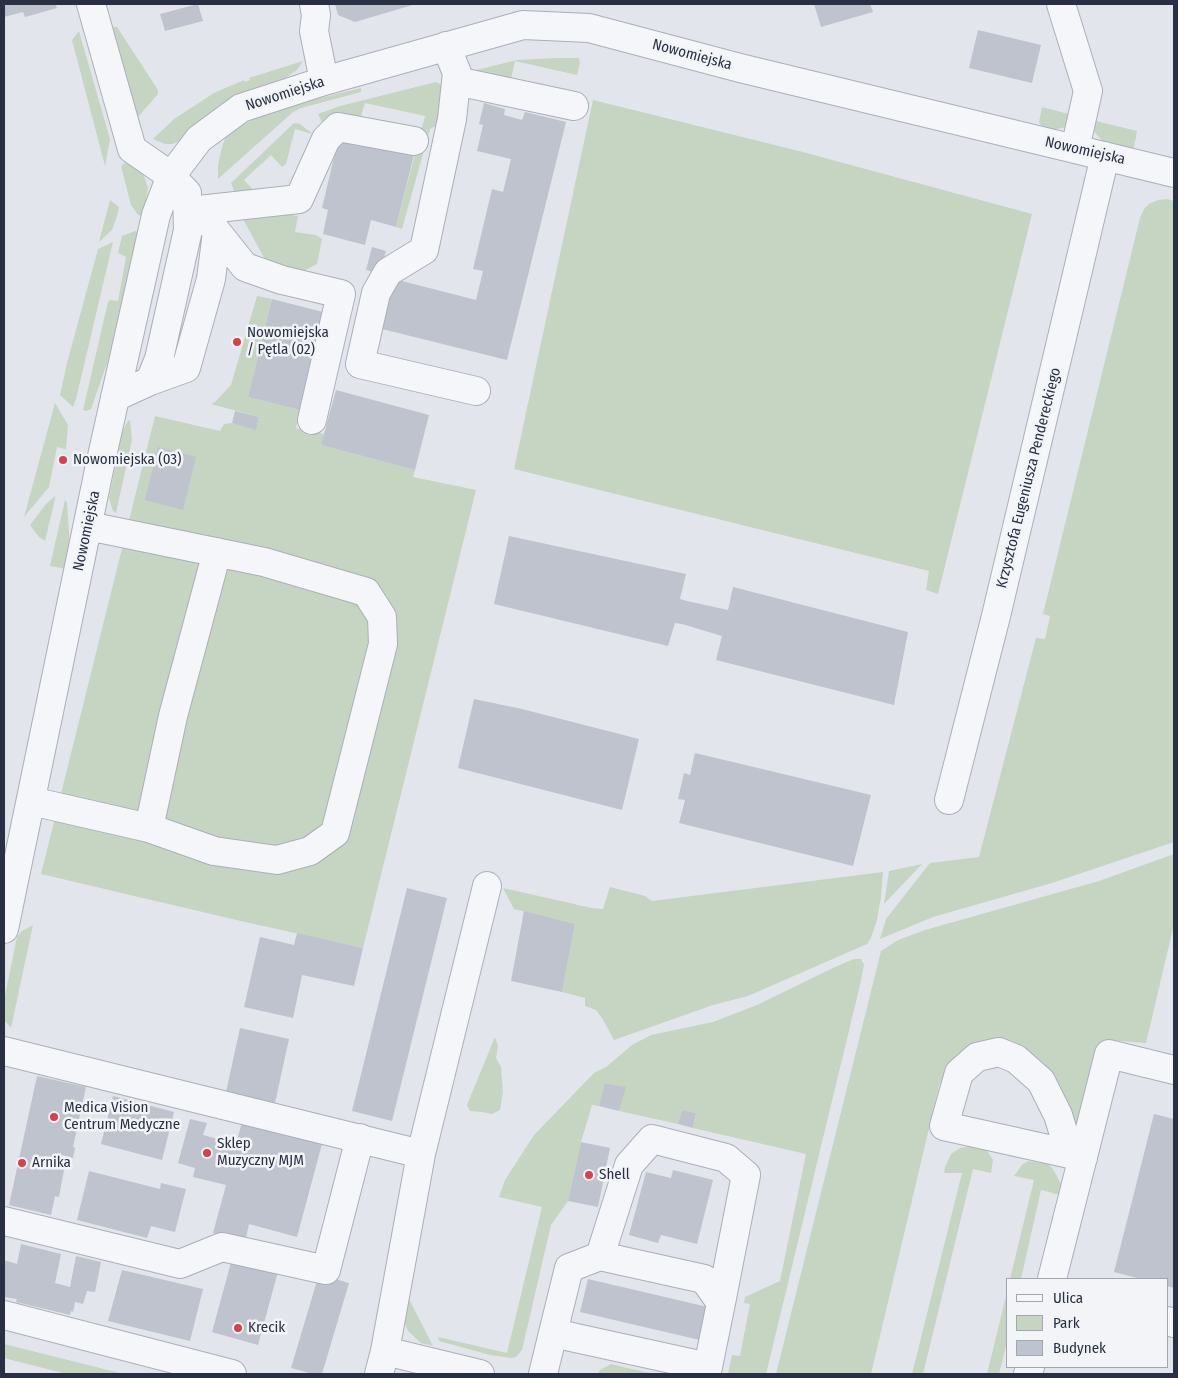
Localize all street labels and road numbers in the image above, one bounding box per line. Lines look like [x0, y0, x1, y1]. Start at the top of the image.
street label: Nowomiejska [650, 36, 734, 74]
street label: Nowomiejska [243, 73, 327, 115]
street label: Nowomiejska [1043, 133, 1127, 169]
street label: Krzysztofa Eugeniusza Pendereckiego [993, 366, 1065, 590]
street label: Nowomiejska [70, 489, 104, 573]

